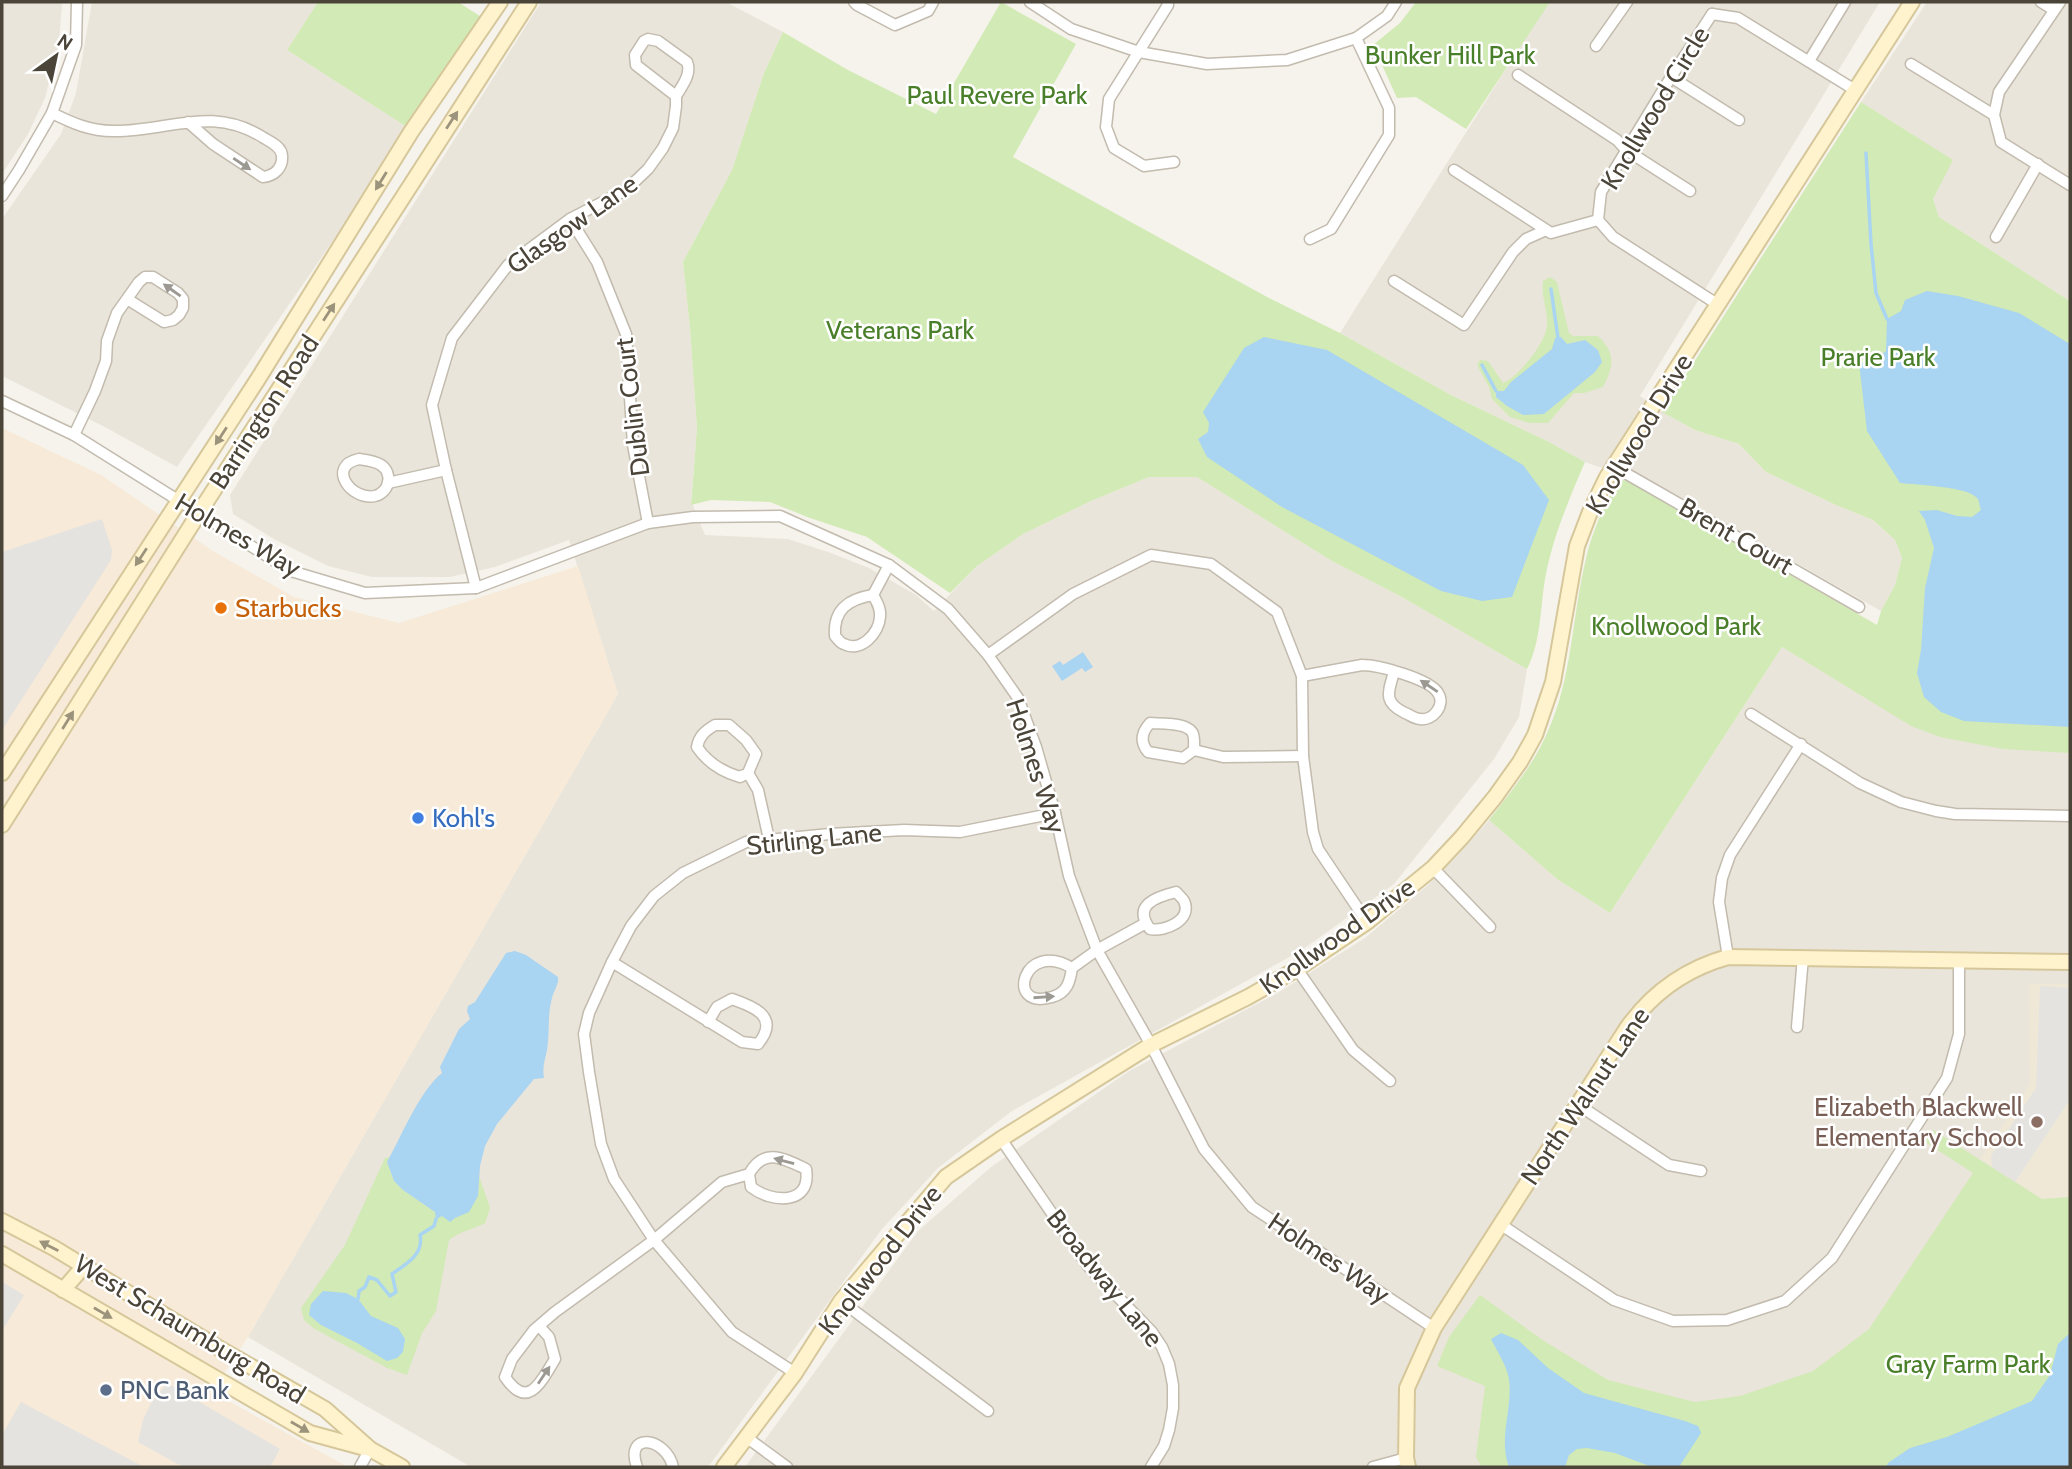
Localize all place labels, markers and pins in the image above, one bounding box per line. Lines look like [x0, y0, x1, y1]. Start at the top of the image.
place label: Starbucks [235, 592, 342, 624]
marker: Starbucks [213, 600, 229, 616]
place label: Kohl's [432, 802, 495, 834]
marker: Kohl's [410, 810, 426, 826]
place label: Elizabeth Blackwell Elementary School [1814, 1091, 2023, 1153]
marker: Elizabeth Blackwell Elementary School [2029, 1114, 2045, 1130]
place label: PNC Bank [120, 1374, 230, 1406]
marker: PNC Bank [98, 1382, 114, 1398]

